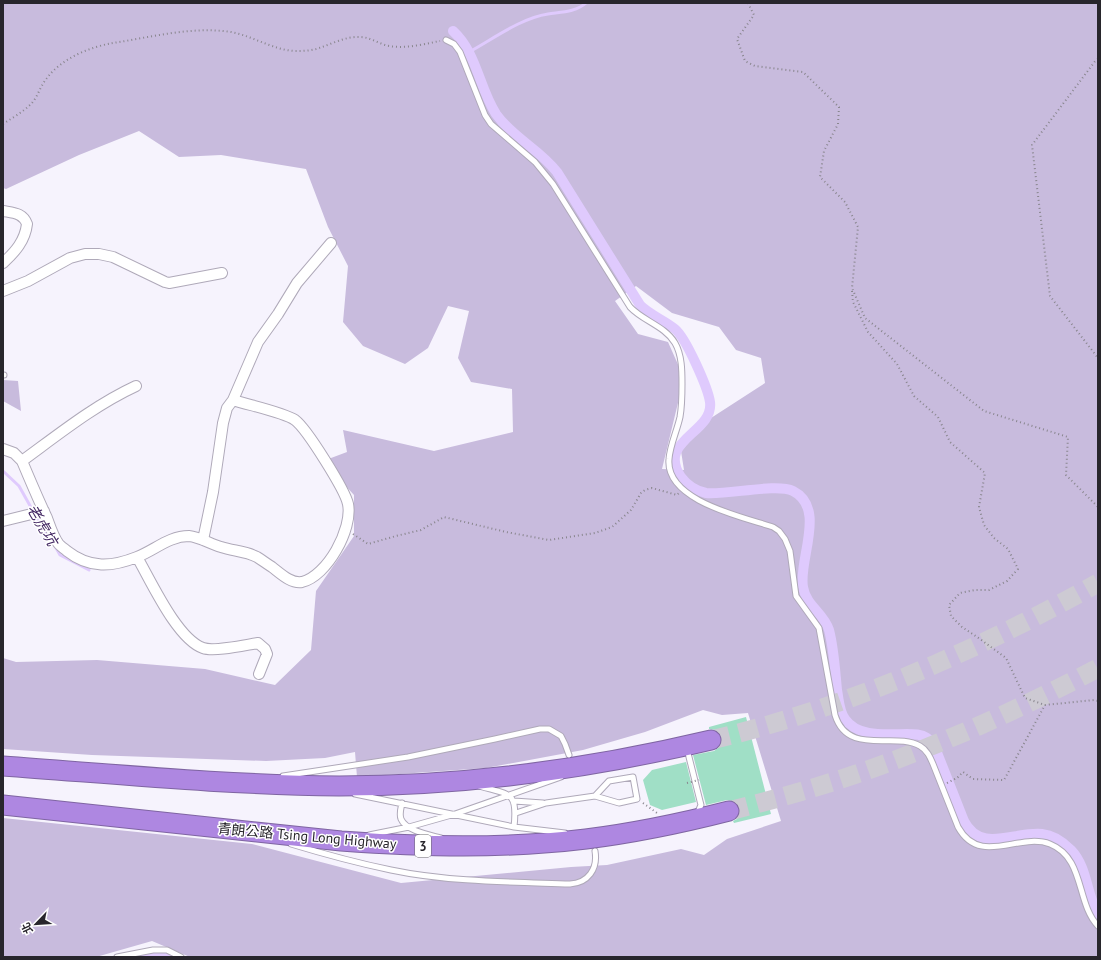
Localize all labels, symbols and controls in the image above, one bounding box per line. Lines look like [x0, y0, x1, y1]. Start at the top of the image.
water label: 老虎坑 [23, 501, 63, 551]
street label: 青朗公路 Tsing Long Highway [217, 819, 398, 853]
road number: 3 [415, 835, 431, 857]
north arrow [16, 904, 56, 944]
text: 北 [18, 920, 36, 936]

